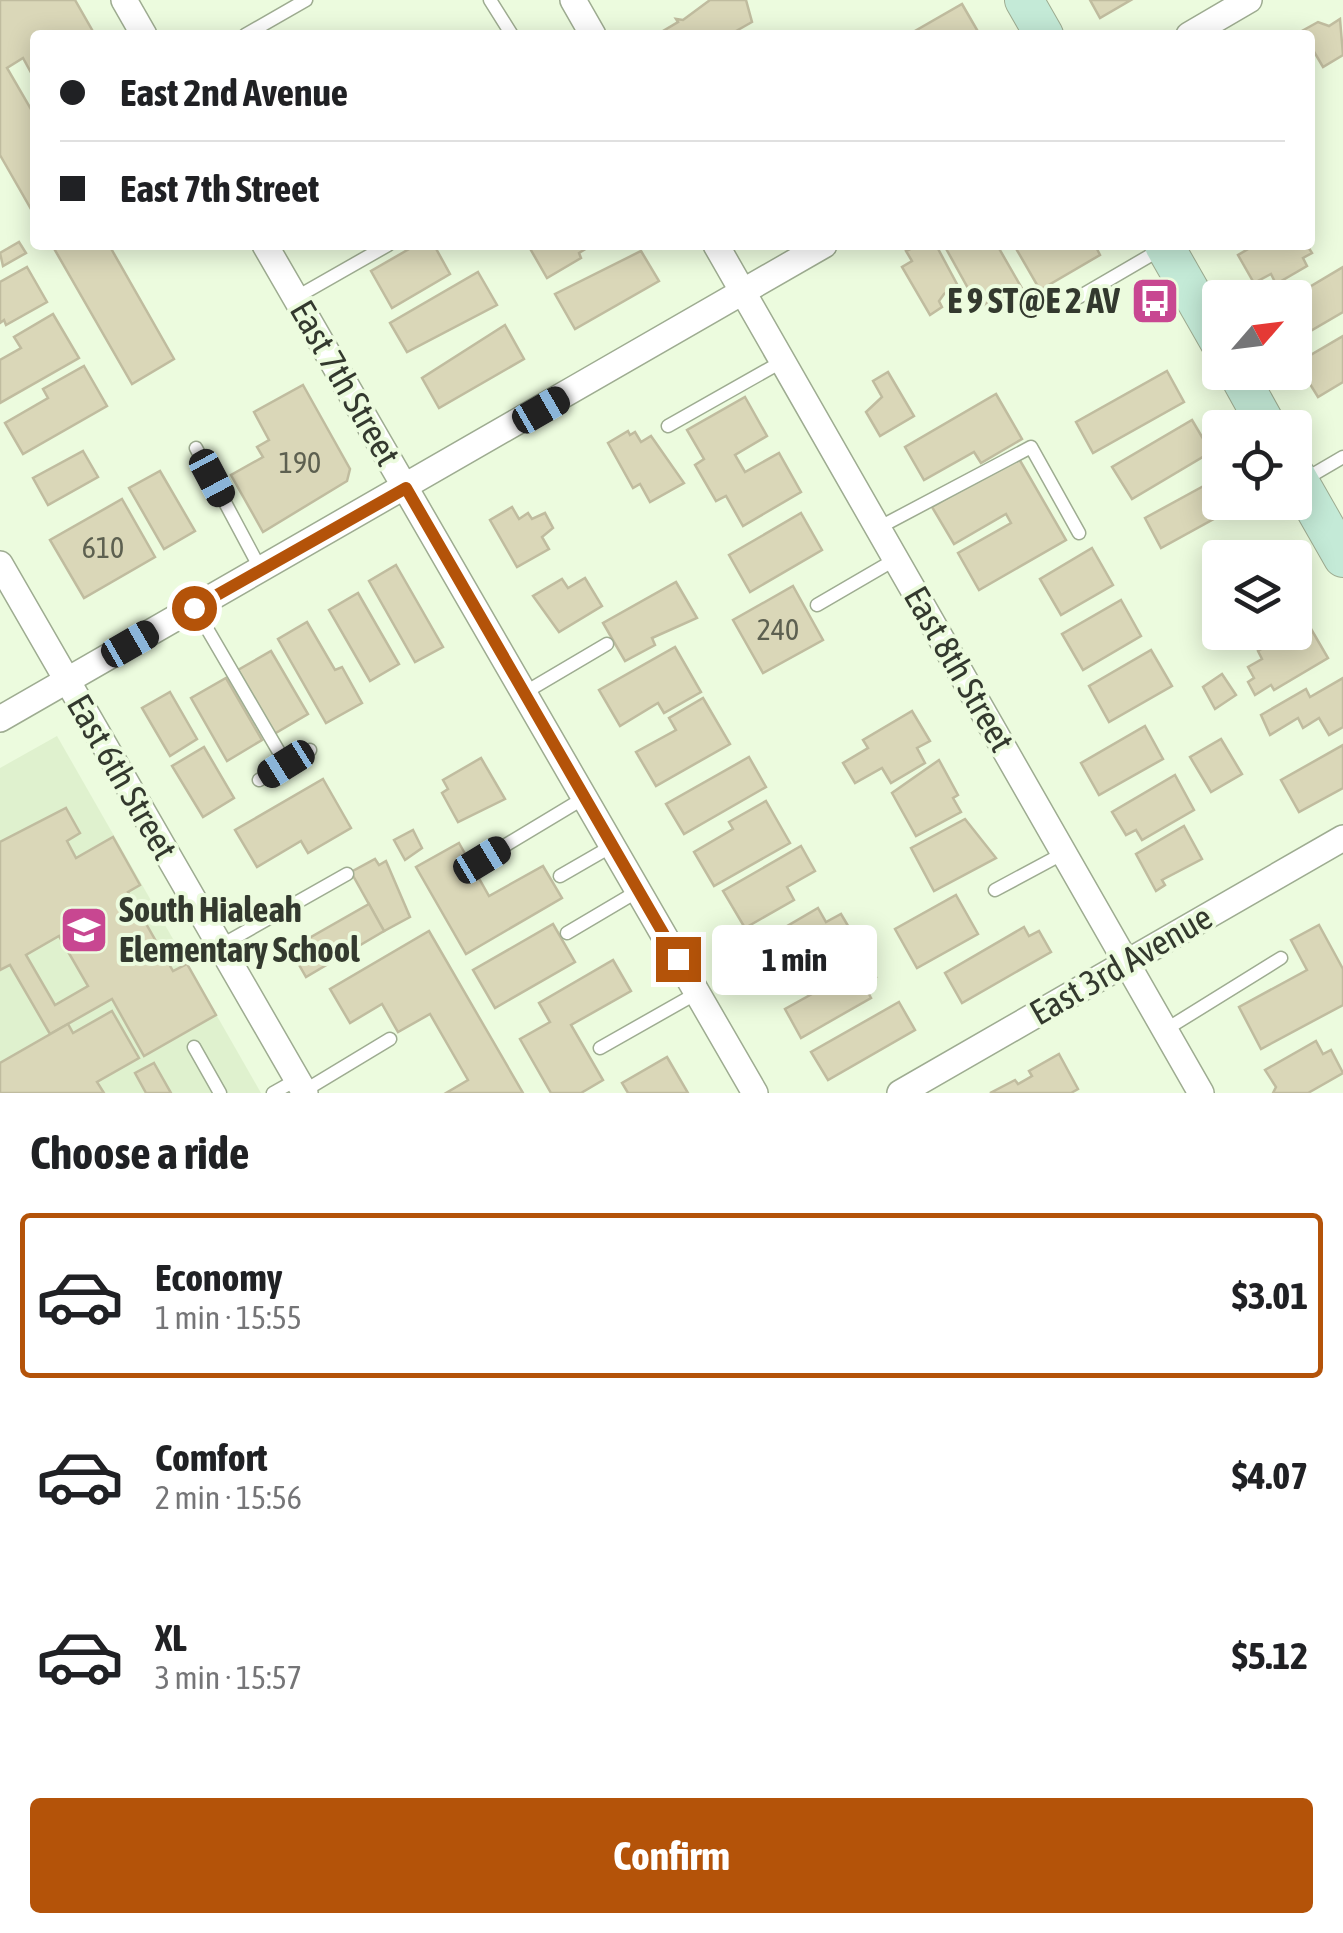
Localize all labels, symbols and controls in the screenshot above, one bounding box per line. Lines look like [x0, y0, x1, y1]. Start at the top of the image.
text: East 2nd Avenue [120, 71, 348, 114]
text: East 7th Street [120, 167, 319, 210]
bus stop icon: E 9 ST@E 2 AV [1129, 275, 1181, 327]
place label: E 9 ST@E 2 AV [947, 280, 1121, 320]
north arrow [1202, 280, 1312, 390]
map controls [1202, 280, 1312, 650]
street label: East 7th Street [283, 293, 409, 472]
car [508, 382, 574, 438]
button: locate [1202, 410, 1312, 520]
car [185, 444, 239, 512]
house number: 190 [279, 445, 321, 479]
house number: 610 [82, 530, 124, 564]
button: layers [1202, 540, 1312, 650]
street label: East 8th Street [897, 579, 1023, 758]
route start [172, 586, 217, 631]
house number: 240 [757, 612, 799, 646]
car [97, 616, 163, 672]
street label: East 6th Street [60, 687, 186, 866]
car [253, 735, 319, 793]
car [449, 832, 515, 888]
place label: South Hialeah Elementary School [119, 889, 360, 969]
street label: East 3rd Avenue [1022, 896, 1219, 1032]
school or university icon: South Hialeah Elementary School [58, 904, 110, 956]
callout: 1 min [713, 924, 878, 994]
route end [656, 937, 701, 982]
text: 1 min [762, 941, 827, 978]
text: Choose a ride [30, 1127, 249, 1179]
icon: car [35, 1251, 125, 1341]
text: Economy [155, 1256, 282, 1299]
text: $3.01 [1232, 1274, 1308, 1317]
text: 1 min · 15:55 [155, 1299, 302, 1336]
icon: car [35, 1431, 125, 1521]
text: Comfort [155, 1436, 267, 1479]
text: $4.07 [1232, 1454, 1308, 1497]
text: 2 min · 15:56 [155, 1479, 302, 1516]
icon: car [35, 1611, 125, 1701]
text: XL [155, 1616, 187, 1659]
text: $5.12 [1232, 1634, 1308, 1677]
text: 3 min · 15:57 [155, 1659, 302, 1696]
button: Confirm [30, 1798, 1313, 1913]

